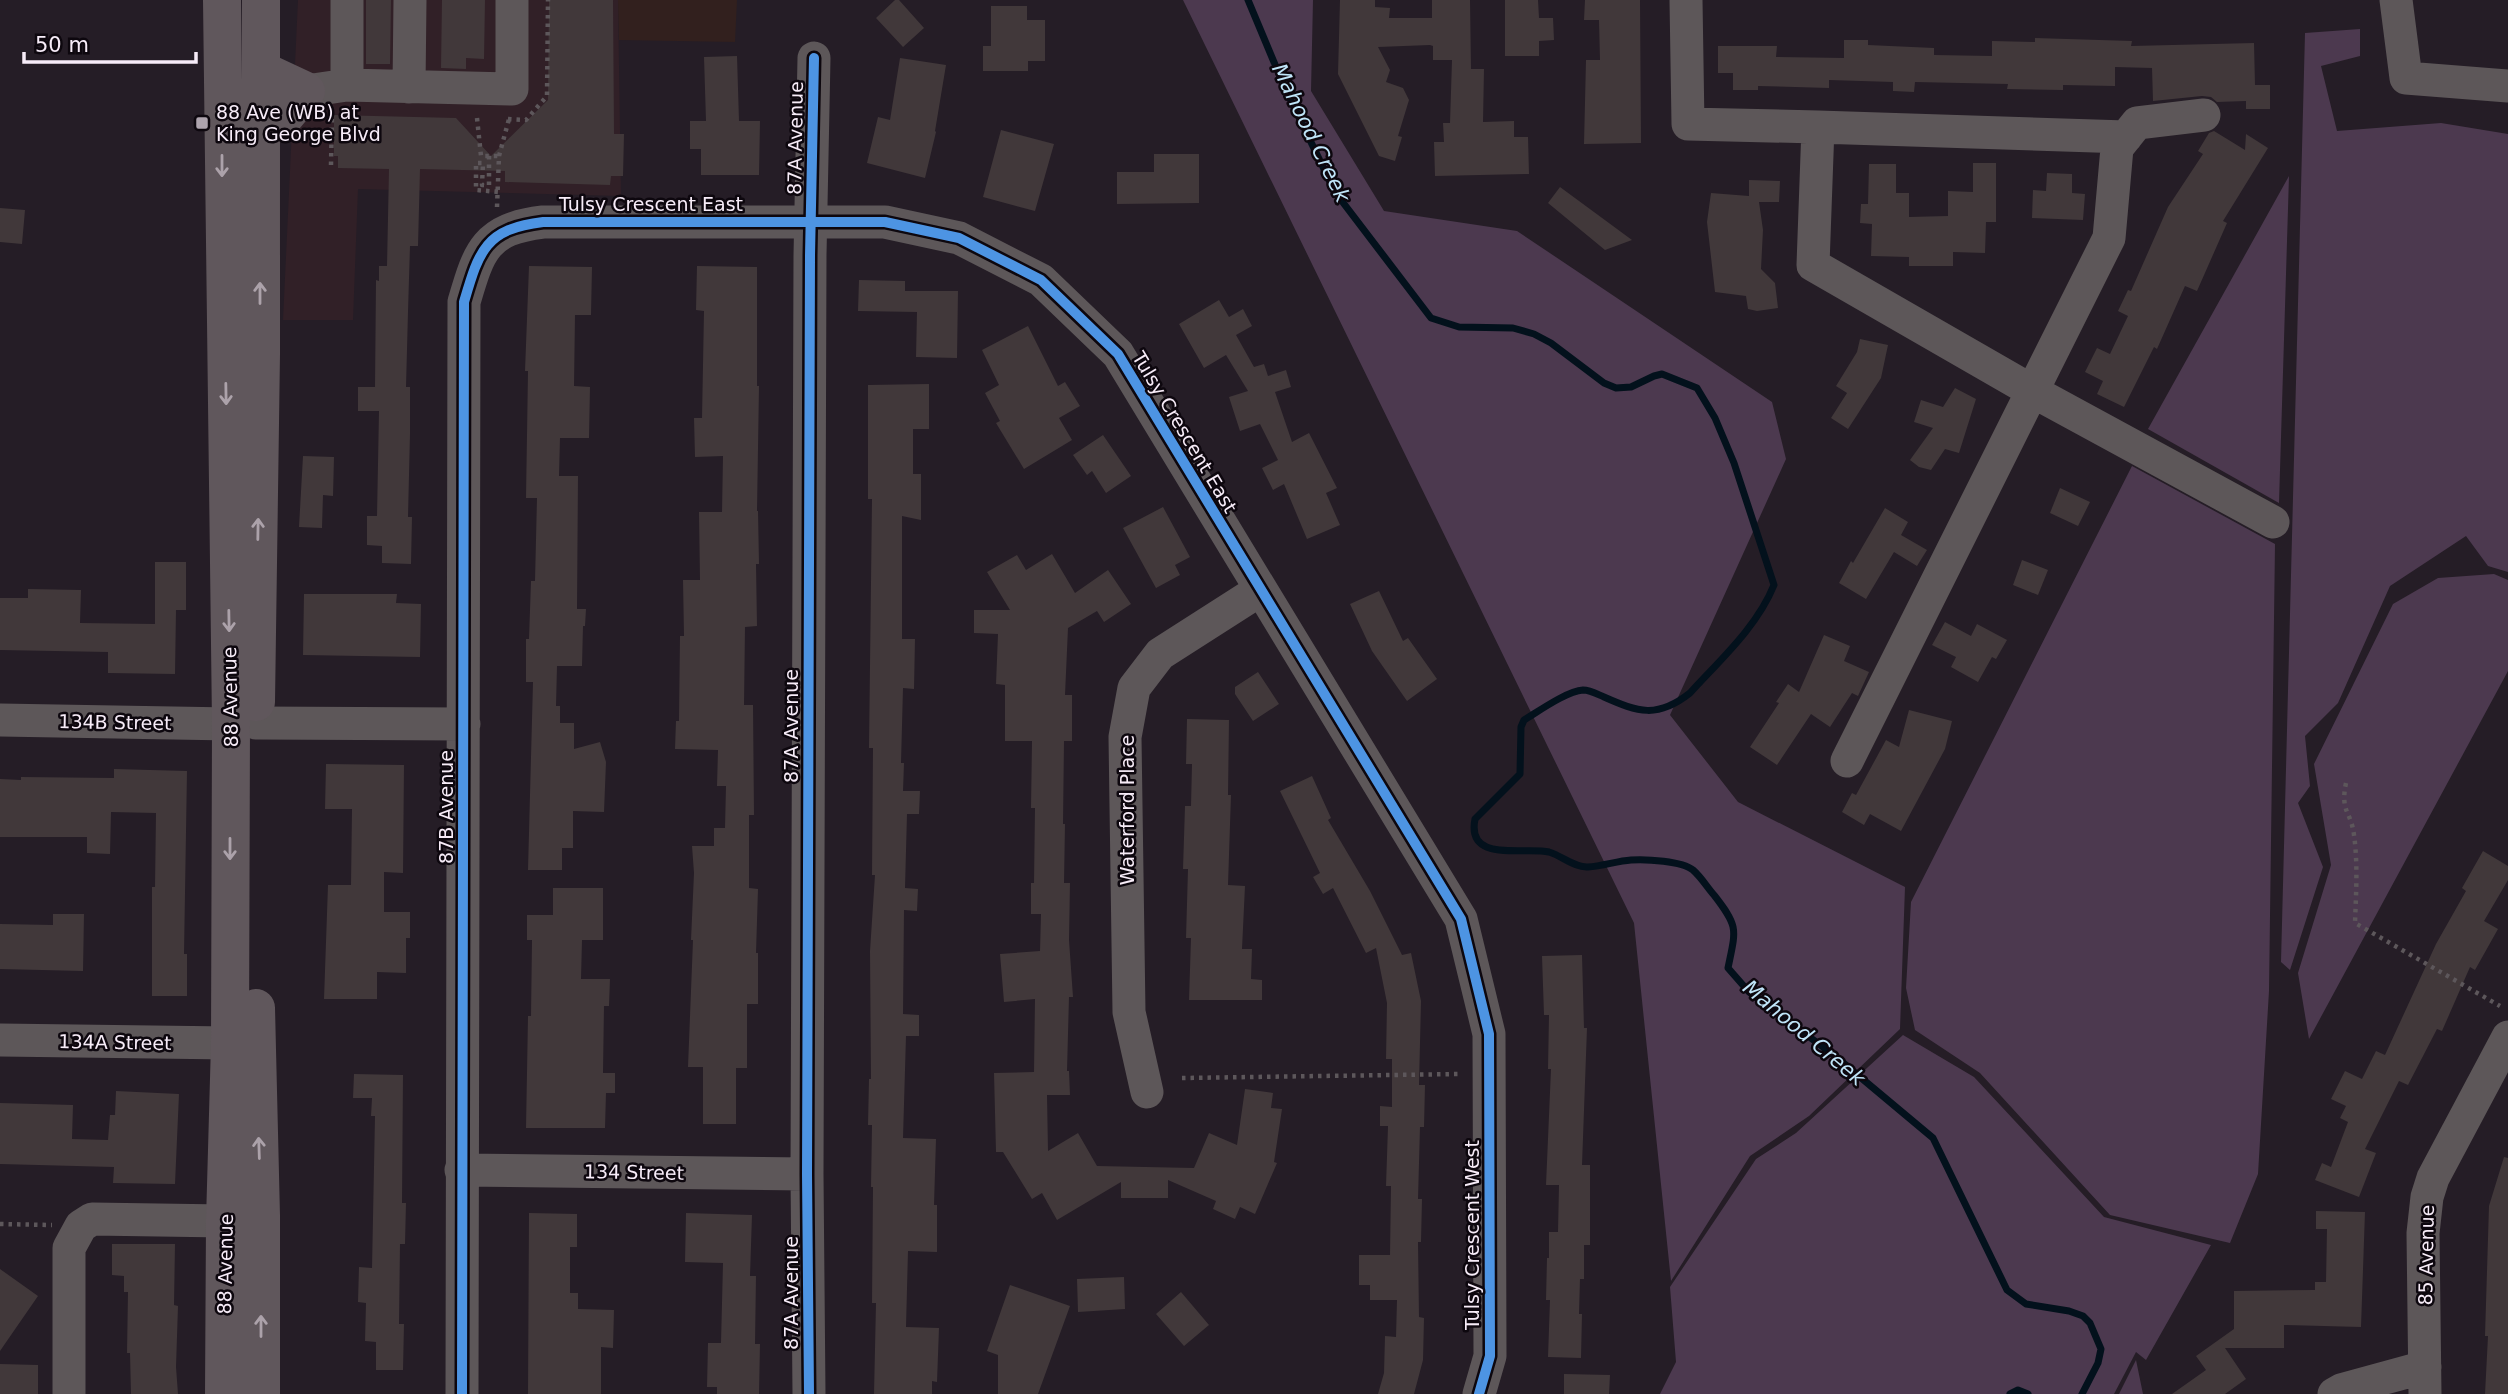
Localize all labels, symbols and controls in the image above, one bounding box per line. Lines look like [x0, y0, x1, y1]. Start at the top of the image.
scale bar [24, 21, 196, 65]
text: 50 m [35, 33, 89, 57]
water label: Mahood Creek [1267, 60, 1355, 207]
street label: 87A Avenue [783, 81, 807, 195]
place label: 88 Ave (WB) at King George Blvd [216, 101, 381, 145]
marker: 88 Ave (WB) at King George Blvd [194, 115, 210, 131]
one-way arrow [215, 154, 229, 177]
street label: Tulsy Crescent East [558, 193, 743, 215]
one-way arrow [253, 281, 267, 304]
street label: Tulsy Crescent East [1128, 347, 1242, 517]
one-way arrow [219, 382, 232, 405]
one-way arrow [251, 517, 265, 540]
one-way arrow [222, 609, 236, 632]
street label: 88 Avenue [218, 646, 242, 748]
street label: 87A Avenue [780, 669, 802, 783]
street label: 134B Street [58, 710, 172, 734]
street label: Waterford Place [1116, 735, 1138, 885]
street label: 87B Avenue [435, 750, 457, 864]
one-way arrow [223, 837, 237, 860]
water label: Mahood Creek [1738, 975, 1870, 1091]
street label: 134A Street [58, 1030, 172, 1054]
one-way arrow [252, 1137, 266, 1160]
street label: Tulsy Crescent West [1461, 1140, 1483, 1331]
street label: 134 Street [584, 1160, 684, 1184]
street label: 85 Avenue [2414, 1204, 2438, 1306]
street label: 88 Avenue [213, 1213, 237, 1315]
street label: 87A Avenue [780, 1236, 802, 1350]
one-way arrow [254, 1315, 268, 1338]

